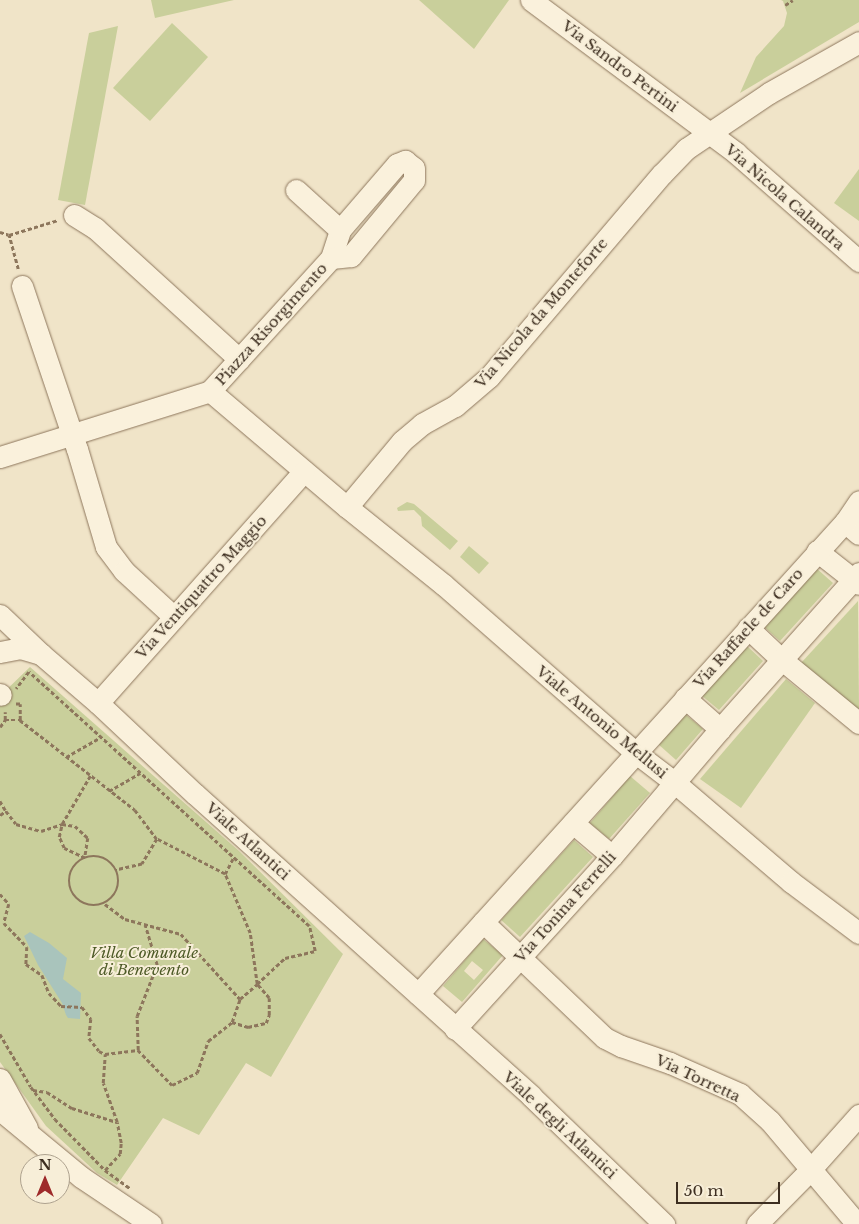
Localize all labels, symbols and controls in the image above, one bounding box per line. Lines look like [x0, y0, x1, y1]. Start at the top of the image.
street label: Via Sandro Pertini [558, 16, 682, 116]
street label: Via Nicola Calandra [722, 140, 848, 254]
street label: Via Nicola da Monteforte [471, 234, 611, 392]
street label: Piazza Risorgimento [211, 259, 331, 389]
street label: Via Ventiquattro Maggio [132, 511, 270, 663]
street label: Via Raffaele de Caro [689, 564, 807, 692]
street label: Viale Antonio Mellusi [533, 662, 671, 782]
street label: Viale Atlantici [202, 798, 294, 884]
street label: Via Tonina Ferrelli [510, 848, 620, 966]
park label: Villa Comunale di Benevento [90, 943, 198, 978]
street label: Via Torretta [653, 1050, 743, 1106]
street label: Viale degli Atlantici [499, 1067, 621, 1183]
north arrow [20, 1154, 70, 1204]
text: N [38, 1156, 52, 1174]
scale bar [679, 1172, 783, 1204]
text: 50 m [684, 1181, 724, 1200]

